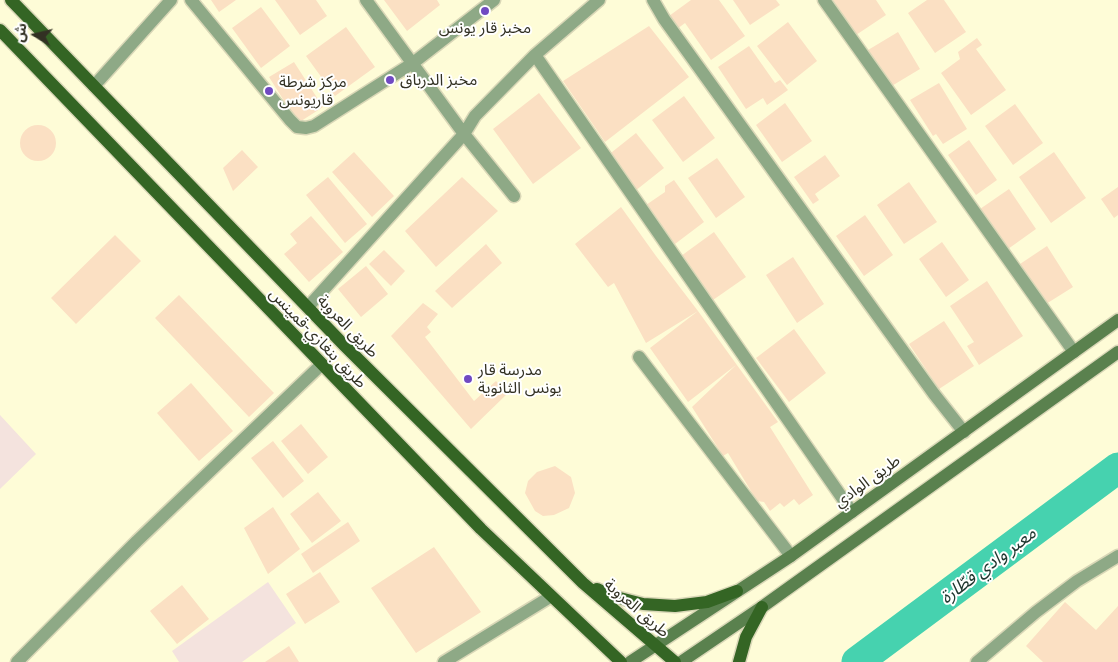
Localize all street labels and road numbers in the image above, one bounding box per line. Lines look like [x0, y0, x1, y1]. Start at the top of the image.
street label: طريق بنغازي-قمينس [265, 284, 371, 392]
street label: طريق العروبة [313, 291, 383, 361]
street label: طريق الوادي [830, 451, 904, 511]
street label: طريق العروبة [601, 575, 673, 641]

